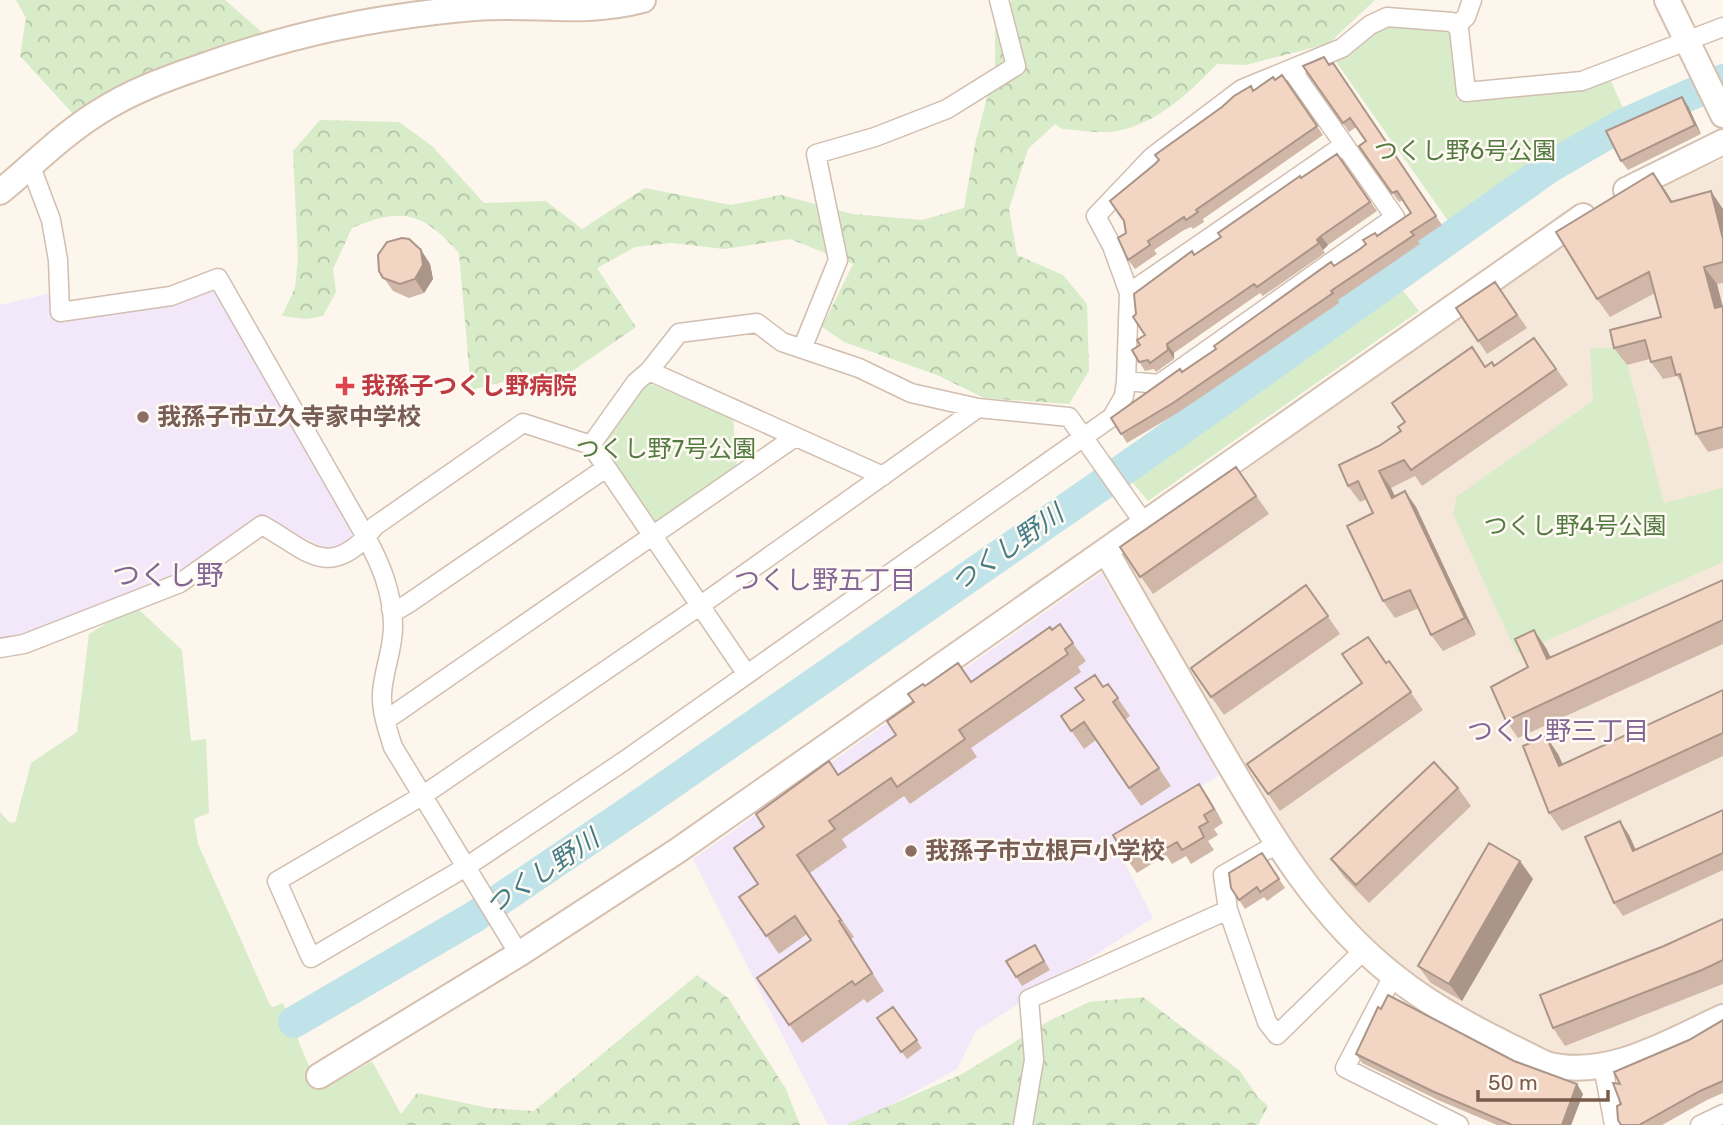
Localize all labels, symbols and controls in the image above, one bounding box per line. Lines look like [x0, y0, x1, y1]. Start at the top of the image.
park label: つくし野6号公園 [1374, 137, 1556, 165]
place label: 我孫子つくし野病院 [361, 372, 577, 400]
marker: 我孫子つくし野病院 [335, 376, 355, 396]
place label: 我孫子市立久寺家中学校 [157, 403, 421, 431]
marker: 我孫子市立久寺家中学校 [135, 409, 151, 425]
park label: つくし野7号公園 [576, 435, 756, 463]
water label: つくし野川 [945, 497, 1072, 598]
park label: つくし野4号公園 [1484, 512, 1666, 540]
district label: つくし野 [112, 559, 224, 592]
district label: つくし野五丁目 [734, 565, 916, 596]
district label: つくし野三丁目 [1467, 716, 1649, 747]
water label: つくし野川 [480, 822, 607, 922]
place label: 我孫子市立根戸小学校 [925, 837, 1165, 865]
marker: 我孫子市立根戸小学校 [903, 843, 919, 859]
scale bar [1478, 1058, 1608, 1102]
text: 50 m [1488, 1070, 1538, 1095]

